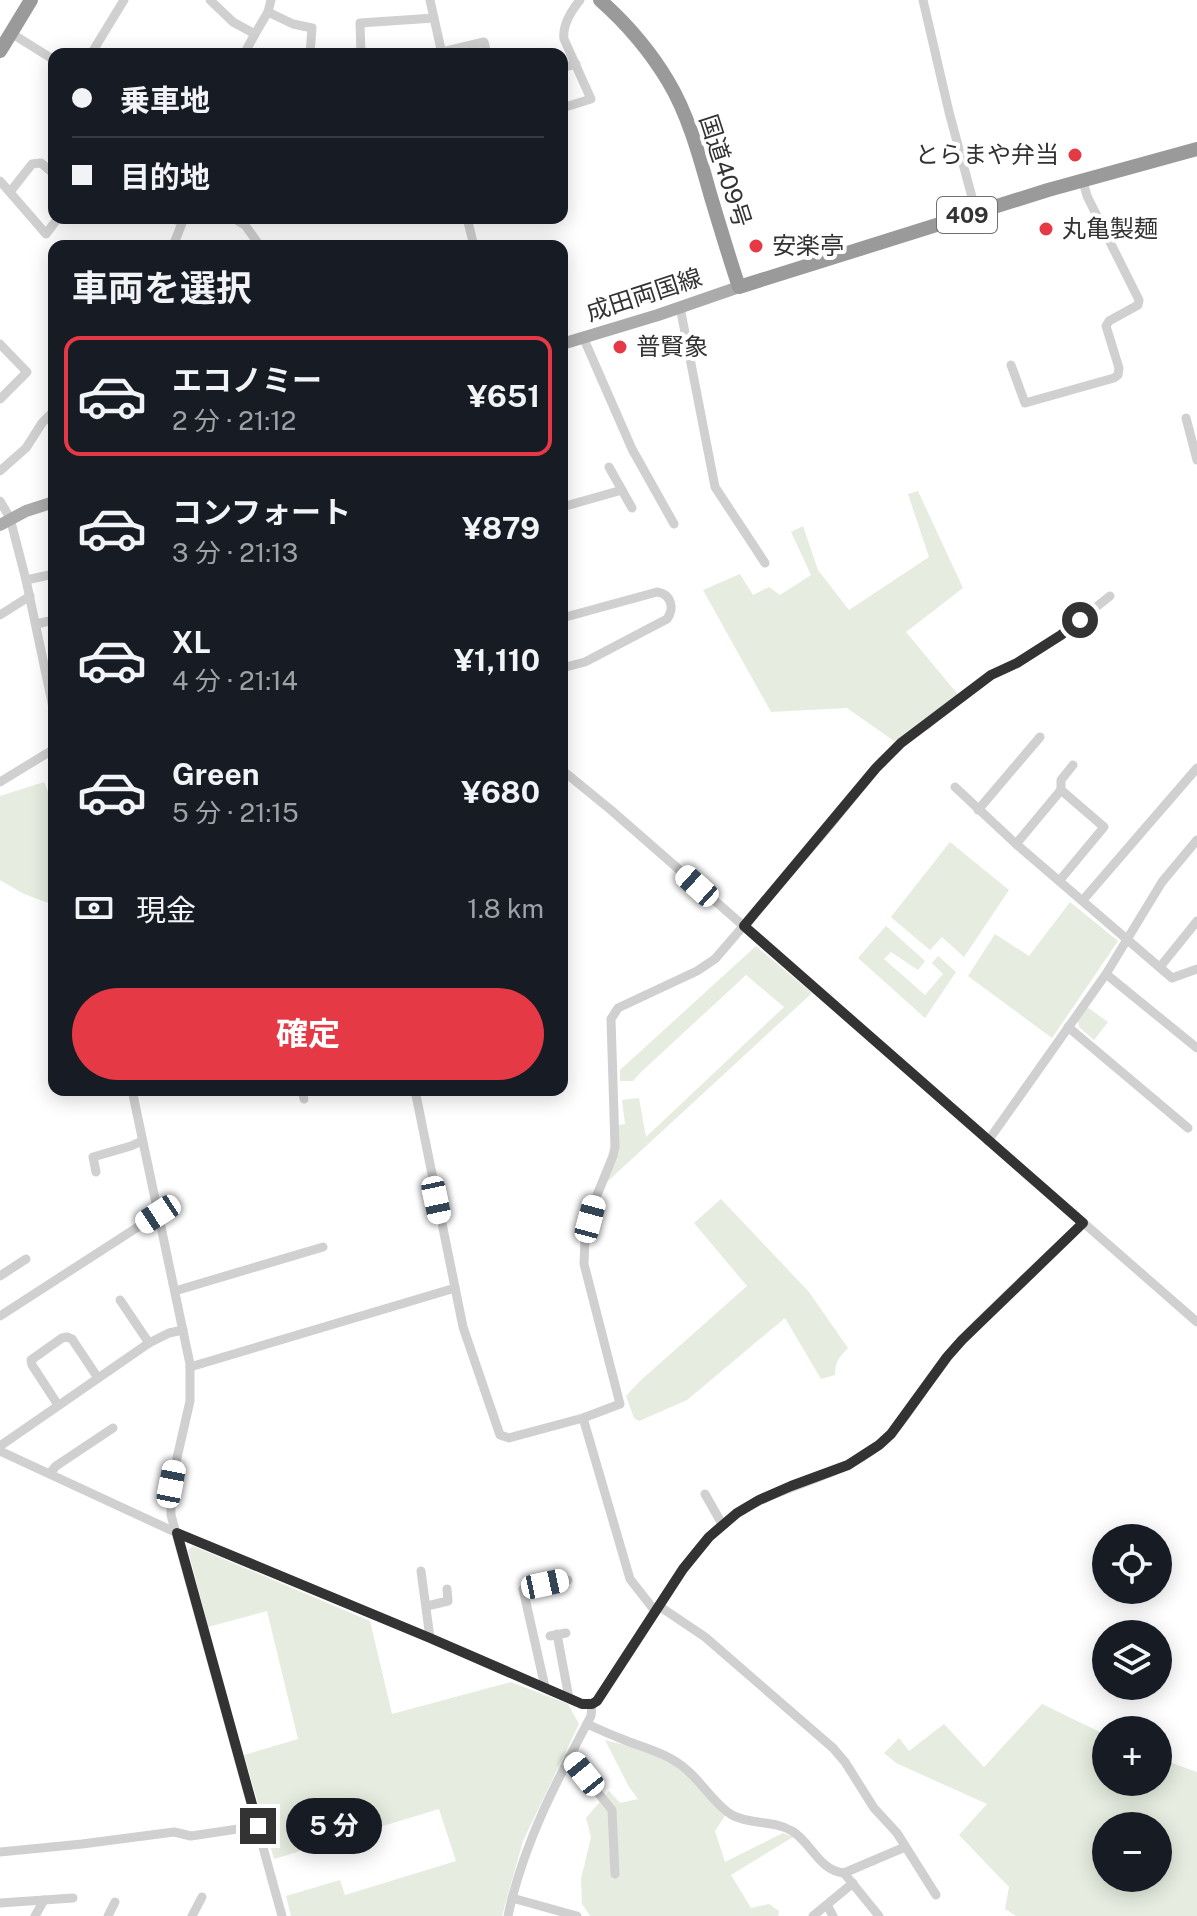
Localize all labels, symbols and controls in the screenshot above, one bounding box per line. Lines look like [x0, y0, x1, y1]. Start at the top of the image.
text: 乗車地 [120, 82, 210, 118]
street label: 国道409号 [695, 111, 757, 230]
place label: とらまや弁当 [915, 140, 1059, 168]
marker: とらまや弁当 [1066, 146, 1084, 164]
text: 目的地 [120, 159, 210, 195]
road number: 409 [937, 197, 997, 233]
place label: 丸亀製麺 [1062, 214, 1158, 242]
marker: 丸亀製麺 [1037, 220, 1055, 238]
place label: 安楽亭 [772, 231, 844, 259]
marker: 安楽亭 [747, 237, 765, 255]
street label: 成田両国線 [582, 262, 705, 326]
text: 車両を選択 [72, 267, 252, 309]
place label: 普賢象 [636, 332, 708, 360]
marker: 普賢象 [611, 338, 629, 356]
icon: car [76, 360, 148, 432]
text: エコノミー [172, 362, 322, 398]
text: ¥651 [467, 378, 540, 414]
text: 2 分 · 21:12 [172, 405, 296, 436]
icon: car [76, 492, 148, 564]
text: コンフォート [172, 494, 351, 530]
text: ¥879 [462, 510, 540, 546]
text: 3 分 · 21:13 [172, 537, 298, 568]
route start [1062, 602, 1098, 638]
icon: car [76, 624, 148, 696]
text: XL [172, 624, 211, 660]
text: ¥1,110 [454, 642, 540, 678]
text: 4 分 · 21:14 [172, 665, 298, 696]
icon: car [76, 756, 148, 828]
text: Green [172, 756, 259, 792]
text: ¥680 [461, 774, 540, 810]
text: 5 分 · 21:15 [172, 797, 299, 828]
car [671, 861, 723, 911]
icon: cash [72, 886, 116, 930]
text: 現金 [136, 892, 196, 928]
text: 1.8 km [467, 893, 544, 924]
button: 確定 [72, 988, 544, 1080]
car [419, 1174, 453, 1226]
car [131, 1191, 185, 1237]
car [572, 1193, 608, 1245]
car [155, 1458, 187, 1510]
map controls [1092, 1524, 1172, 1892]
button: locate [1092, 1524, 1172, 1604]
car [519, 1567, 571, 1601]
button: layers [1092, 1620, 1172, 1700]
button: + [1092, 1716, 1172, 1796]
car [560, 1748, 608, 1800]
callout: 5 分 [286, 1798, 382, 1854]
route end [240, 1808, 276, 1844]
text: 5 分 [309, 1810, 359, 1841]
button: − [1092, 1812, 1172, 1892]

